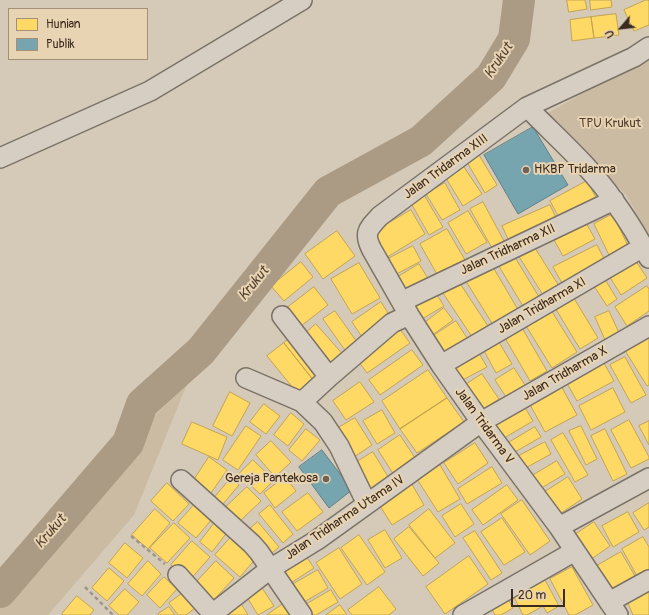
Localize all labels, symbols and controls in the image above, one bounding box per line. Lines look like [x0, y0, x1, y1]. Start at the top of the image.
legend [8, 8, 148, 60]
north arrow [601, 8, 641, 48]
text: Hunian [46, 17, 81, 32]
text: U [603, 28, 617, 40]
text: Publik [46, 37, 75, 52]
water label: Krukut [481, 40, 517, 82]
park label: TPU Krukut [579, 116, 641, 132]
street label: Jalan Tridarma XIII [401, 131, 491, 203]
place label: HKBP Tridarma [534, 162, 616, 178]
marker: HKBP Tridarma [521, 165, 531, 175]
street label: Jalan Tridharma XII [458, 221, 558, 279]
water label: Krukut [235, 264, 273, 304]
street label: Jalan Tridharma XI [495, 274, 589, 338]
street label: Jalan Tridharma X [520, 343, 610, 405]
street label: Jalan Tridarma V [451, 385, 517, 467]
place label: Gereja Pantekosa [225, 471, 318, 487]
street label: Jalan Tridharma Utama IV [282, 472, 408, 564]
marker: Gereja Pantekosa [321, 474, 331, 484]
water label: Krukut [32, 512, 70, 552]
scale bar [513, 581, 567, 607]
text: 20 m [518, 588, 546, 603]

